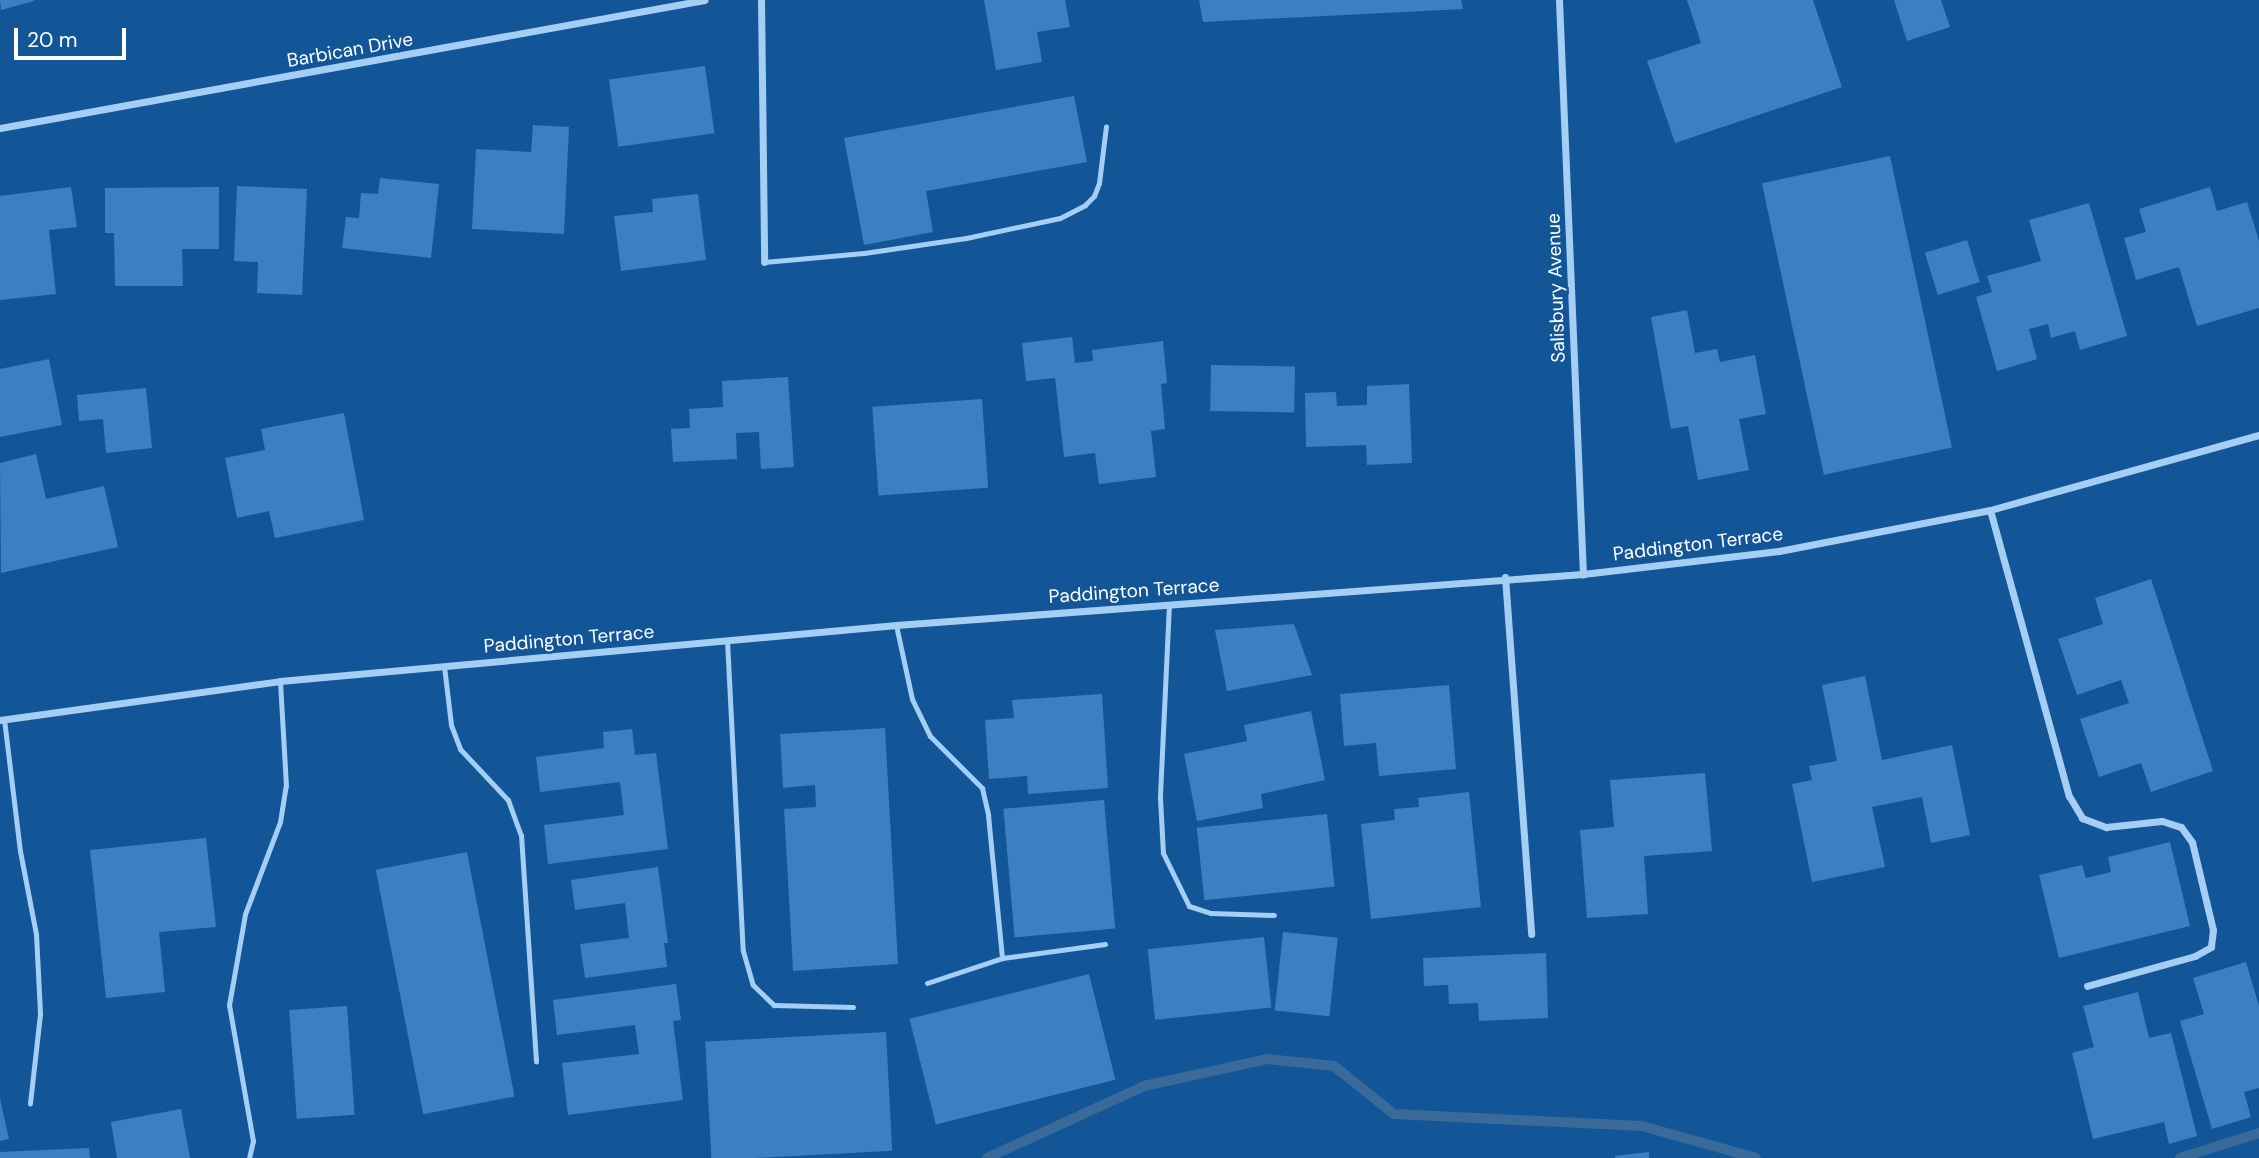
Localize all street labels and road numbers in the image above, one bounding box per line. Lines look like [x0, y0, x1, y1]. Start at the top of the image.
street label: Barbican Drive [285, 28, 415, 72]
street label: Salisbury Avenue [1542, 213, 1570, 363]
street label: Paddington Terrace [1612, 522, 1784, 566]
street label: Paddington Terrace [1048, 574, 1220, 608]
street label: Paddington Terrace [483, 620, 655, 658]

